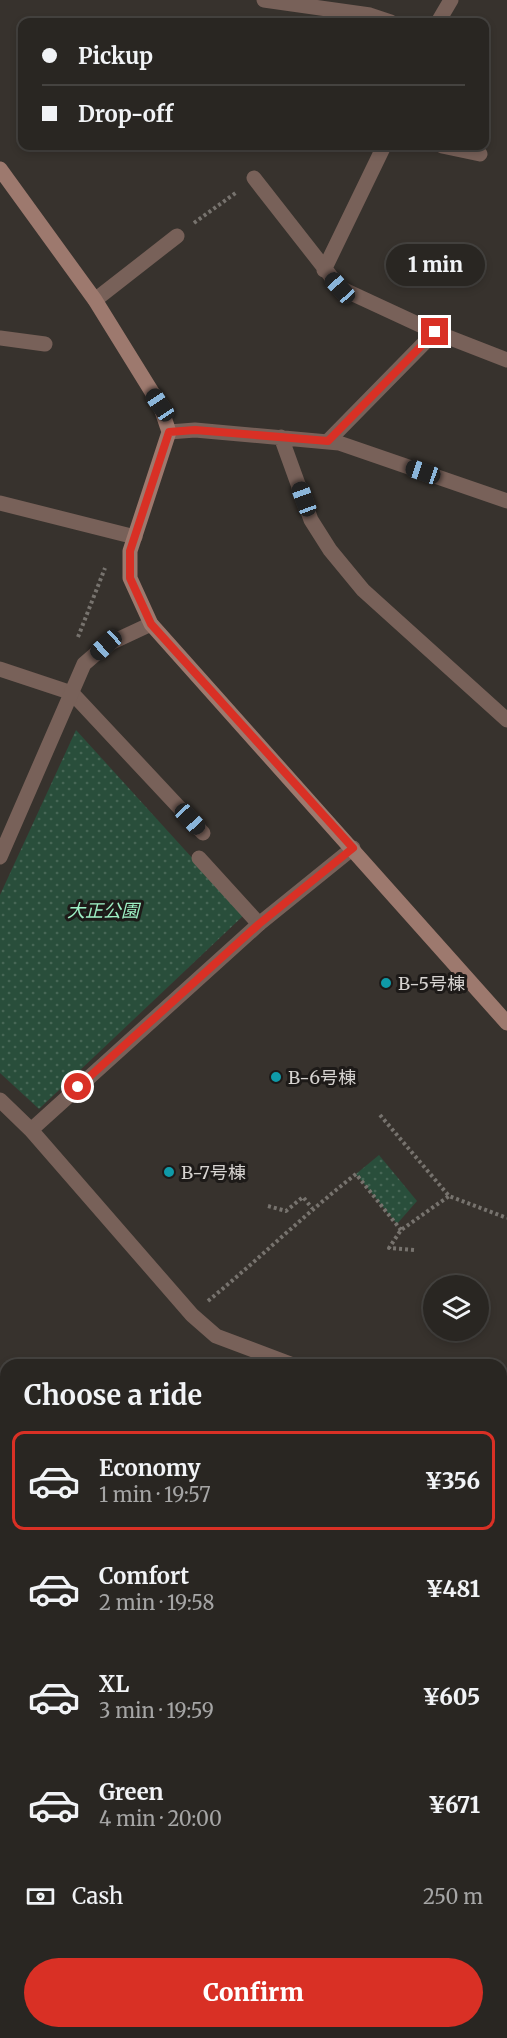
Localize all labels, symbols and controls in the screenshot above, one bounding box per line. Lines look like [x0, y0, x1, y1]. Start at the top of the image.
text: Pickup [78, 42, 153, 70]
text: Drop-off [78, 100, 173, 128]
callout: 1 min [386, 245, 484, 287]
text: 1 min [408, 252, 463, 277]
car [321, 269, 359, 307]
route end [421, 318, 448, 345]
car [142, 385, 178, 425]
car [403, 458, 443, 486]
car [289, 479, 319, 519]
car [87, 626, 125, 664]
car [171, 800, 209, 838]
park label: 大正公園 [67, 899, 142, 922]
place label: B-5号棟 [398, 972, 465, 995]
marker: B-5号棟 [379, 976, 393, 990]
place label: B-6号棟 [288, 1066, 356, 1089]
marker: B-6号棟 [269, 1070, 283, 1084]
route start [64, 1073, 91, 1100]
place label: B-7号棟 [181, 1161, 246, 1184]
marker: B-7号棟 [162, 1165, 176, 1179]
map controls [423, 1275, 489, 1341]
button: layers [423, 1275, 489, 1341]
text: Choose a ride [24, 1378, 202, 1412]
icon: car [27, 1454, 81, 1508]
text: Economy [99, 1454, 200, 1482]
text: ¥356 [425, 1467, 480, 1495]
text: 1 min · 19:57 [99, 1482, 211, 1507]
icon: car [27, 1562, 81, 1616]
text: Comfort [99, 1562, 189, 1590]
text: ¥481 [426, 1575, 480, 1603]
text: 2 min · 19:58 [99, 1590, 214, 1615]
icon: car [27, 1670, 81, 1724]
text: XL [99, 1670, 129, 1698]
text: ¥605 [422, 1683, 480, 1711]
text: 3 min · 19:59 [99, 1698, 214, 1723]
icon: car [27, 1778, 81, 1832]
text: Green [99, 1778, 163, 1806]
text: ¥671 [428, 1791, 480, 1819]
text: 4 min · 20:00 [99, 1806, 222, 1831]
icon: cash [24, 1880, 57, 1913]
text: Cash [72, 1882, 123, 1910]
text: 250 m [423, 1884, 483, 1909]
button: Confirm [24, 1958, 483, 2027]

